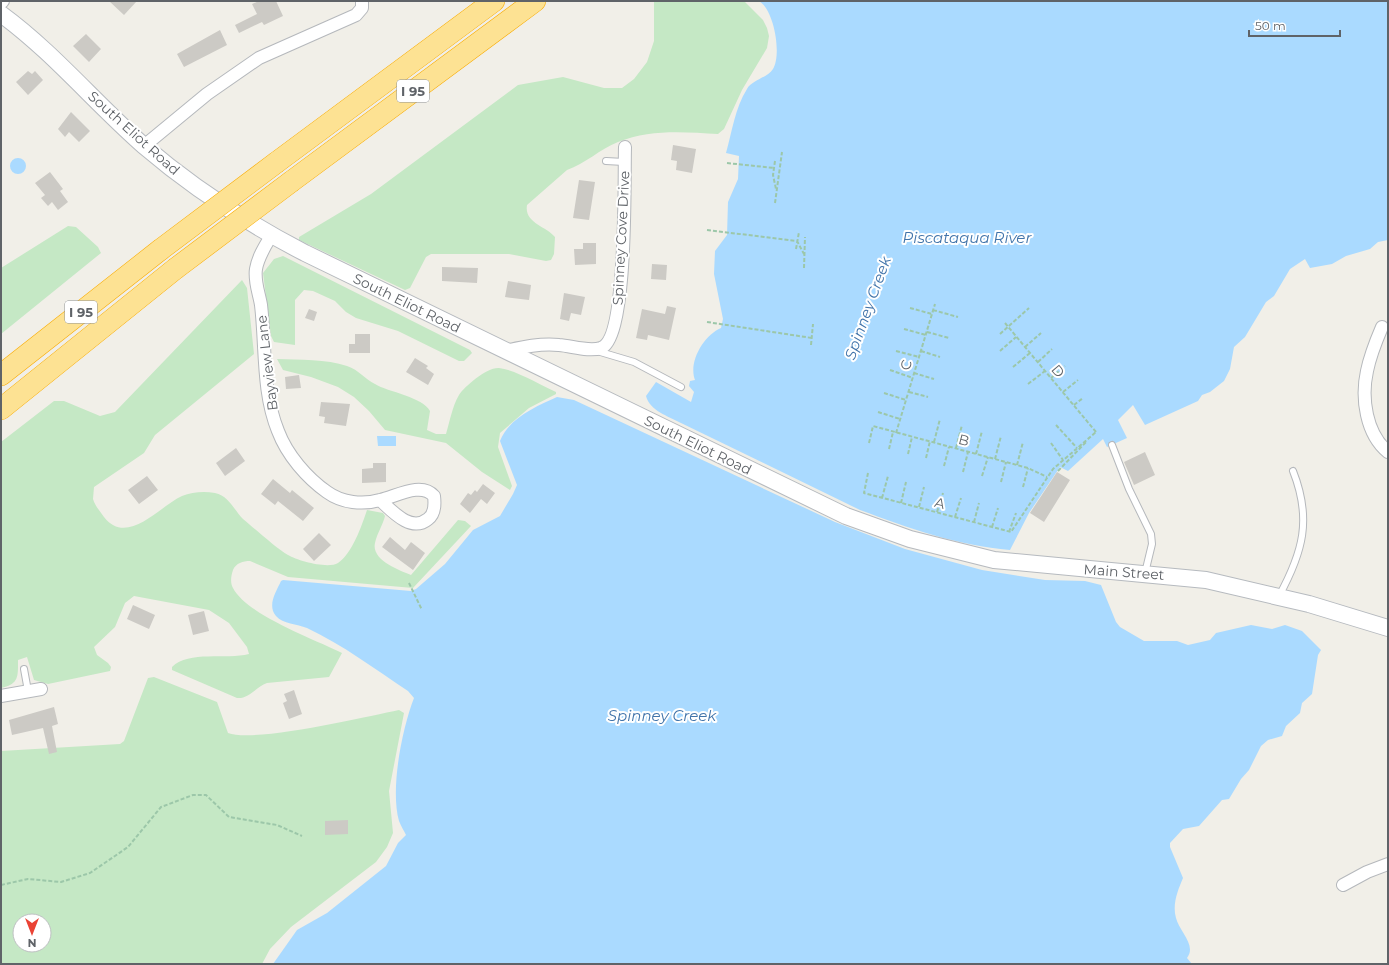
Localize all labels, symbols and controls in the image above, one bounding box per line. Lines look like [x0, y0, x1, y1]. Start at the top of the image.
scale bar [1249, 12, 1340, 38]
text: 50 m [1255, 18, 1286, 33]
road number: I 95 [397, 80, 429, 102]
street label: South Eliot Road [84, 87, 184, 179]
street label: Spinney Cove Drive [608, 170, 634, 306]
water label: Piscataqua River [903, 228, 1032, 247]
water label: Spinney Creek [840, 253, 895, 362]
street label: South Eliot Road [350, 269, 464, 337]
road number: I 95 [65, 301, 97, 323]
street label: Bayview Lane [252, 314, 282, 412]
street label: C [896, 358, 916, 372]
street label: D [1047, 361, 1069, 381]
street label: South Eliot Road [641, 411, 755, 479]
street label: B [957, 430, 971, 450]
street label: A [933, 493, 948, 513]
street label: Main Street [1083, 560, 1165, 584]
water label: Spinney Creek [608, 706, 717, 725]
north arrow [12, 913, 52, 953]
text: N [28, 936, 36, 950]

